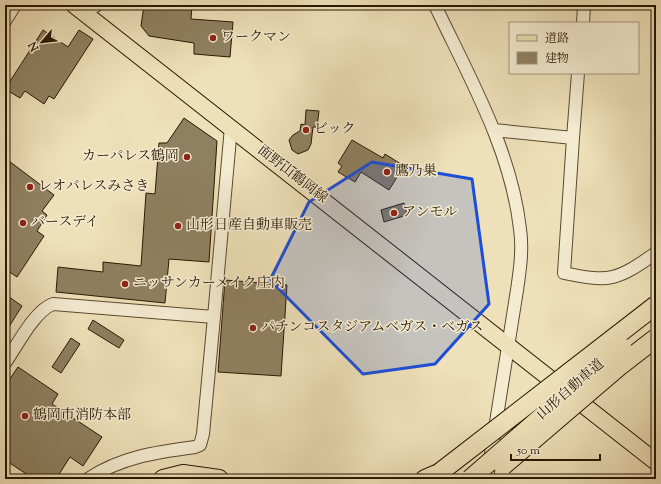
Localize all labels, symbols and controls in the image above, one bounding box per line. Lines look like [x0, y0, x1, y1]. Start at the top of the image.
north arrow [22, 22, 62, 62]
legend [509, 22, 639, 74]
place label: ワークマン [221, 28, 291, 48]
text: 道路 [545, 30, 569, 48]
marker: ワークマン [208, 33, 218, 43]
text: N [25, 38, 44, 55]
text: 建物 [545, 50, 569, 68]
place label: ビック [314, 120, 355, 140]
marker: ビック [301, 125, 311, 135]
street label: 面野山鶴岡線 [253, 141, 331, 209]
place label: カーパレス鶴岡 [82, 147, 179, 167]
marker: カーパレス鶴岡 [182, 152, 192, 162]
place label: 鷹乃巣 [395, 162, 437, 182]
marker: 鷹乃巣 [382, 167, 392, 177]
place label: レオパレスみさき [38, 177, 149, 197]
marker: レオパレスみさき [25, 182, 35, 192]
place label: アンモル [402, 203, 457, 223]
marker: アンモル [389, 208, 399, 218]
place label: バースデイ [31, 213, 99, 233]
place label: 山形日産自動車販売 [186, 216, 312, 236]
marker: バースデイ [18, 218, 28, 228]
marker: 山形日産自動車販売 [173, 221, 183, 231]
place label: ニッサンカーメイク庄内 [133, 274, 284, 294]
marker: ニッサンカーメイク庄内 [120, 279, 130, 289]
place label: パチンコスタジアムベガス・ベガス [261, 318, 483, 338]
marker: パチンコスタジアムベガス・ベガス [248, 323, 258, 333]
street label: 山形自動車道 [533, 355, 609, 425]
place label: 鶴岡市消防本部 [33, 406, 131, 426]
marker: 鶴岡市消防本部 [20, 411, 30, 421]
scale bar [511, 436, 600, 462]
text: 50 m [516, 442, 540, 460]

